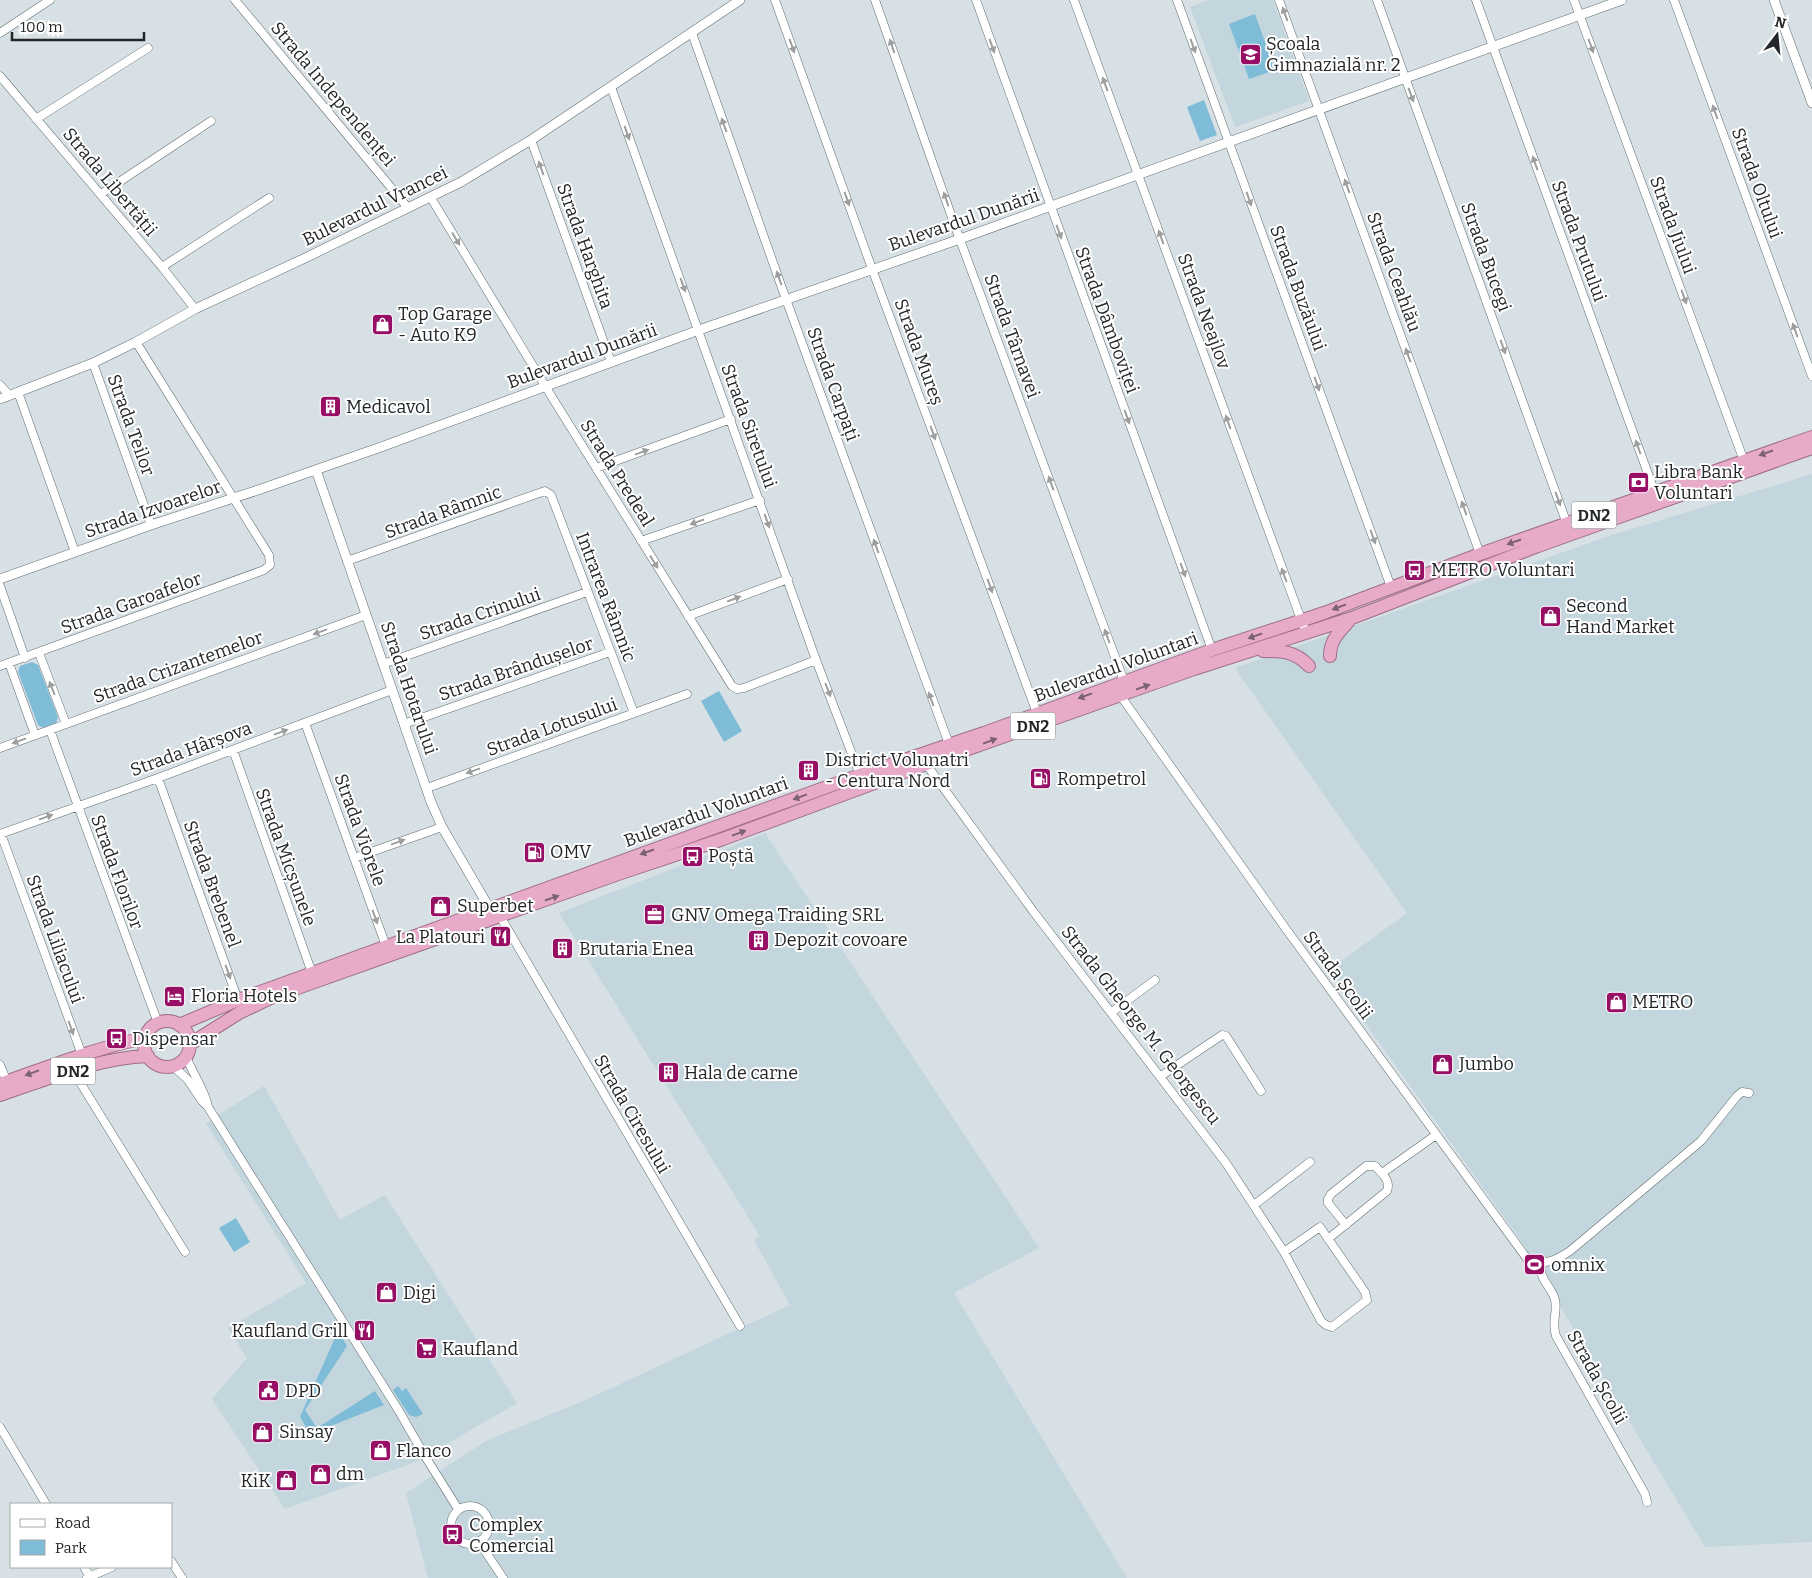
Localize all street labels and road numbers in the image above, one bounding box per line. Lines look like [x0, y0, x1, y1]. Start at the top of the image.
street label: Strada Independenței [266, 17, 400, 171]
street label: Strada Libertății [58, 123, 162, 241]
street label: Strada Oltului [1727, 125, 1787, 241]
street label: Bulevardul Vrancei [299, 161, 451, 251]
street label: Strada Jiului [1645, 173, 1701, 277]
street label: Strada Prutului [1547, 177, 1611, 305]
street label: Strada Harghita [552, 180, 618, 312]
street label: Bulevardul Dunării [886, 184, 1042, 256]
street label: Strada Bucegi [1456, 199, 1516, 315]
street label: Strada Ceahlău [1362, 209, 1426, 335]
street label: Strada Buzăului [1265, 222, 1331, 354]
street label: Strada Dâmboviței [1070, 244, 1144, 396]
street label: Strada Neajlov [1173, 250, 1235, 372]
street label: Strada Târnavei [979, 271, 1045, 401]
street label: Strada Mureș [890, 296, 948, 408]
street label: Bulevardul Dunării [504, 319, 660, 393]
street label: Strada Carpați [802, 324, 864, 444]
street label: Strada Siretului [716, 361, 782, 491]
street label: Strada Teilor [102, 371, 160, 479]
street label: Strada Predeal [575, 416, 659, 530]
street label: Strada Izvoarelor [82, 475, 224, 543]
street label: Strada Râmnic [382, 481, 504, 543]
road number: DN2 [1572, 502, 1616, 528]
street label: Intrarea Râmnic [571, 529, 641, 665]
street label: Strada Garoafelor [58, 567, 204, 639]
street label: Strada Crinului [417, 583, 543, 645]
street label: Strada Hotarului [376, 618, 442, 758]
street label: Strada Crizantemelor [90, 626, 266, 708]
street label: Bulevardul Voluntari [1031, 627, 1201, 707]
street label: Strada Brândușelor [436, 632, 596, 706]
street label: Strada Lotusului [484, 693, 620, 761]
road number: DN2 [1010, 712, 1056, 739]
street label: Strada Hârșova [127, 717, 255, 781]
street label: Strada Viorele [329, 771, 391, 889]
street label: Bulevardul Voluntari [621, 772, 791, 852]
street label: Strada Micșunele [251, 785, 321, 929]
street label: Strada Florilor [86, 812, 148, 932]
street label: Strada Brebenel [179, 818, 245, 950]
street label: Strada Liliacului [22, 872, 88, 1006]
street label: Strada Gheorge M. Georgescu [1057, 921, 1225, 1129]
street label: Strada Școlii [1299, 926, 1377, 1024]
street label: Strada Ciresului [589, 1051, 675, 1177]
road number: DN2 [50, 1058, 96, 1084]
street label: Strada Școlii [1562, 1326, 1632, 1428]

